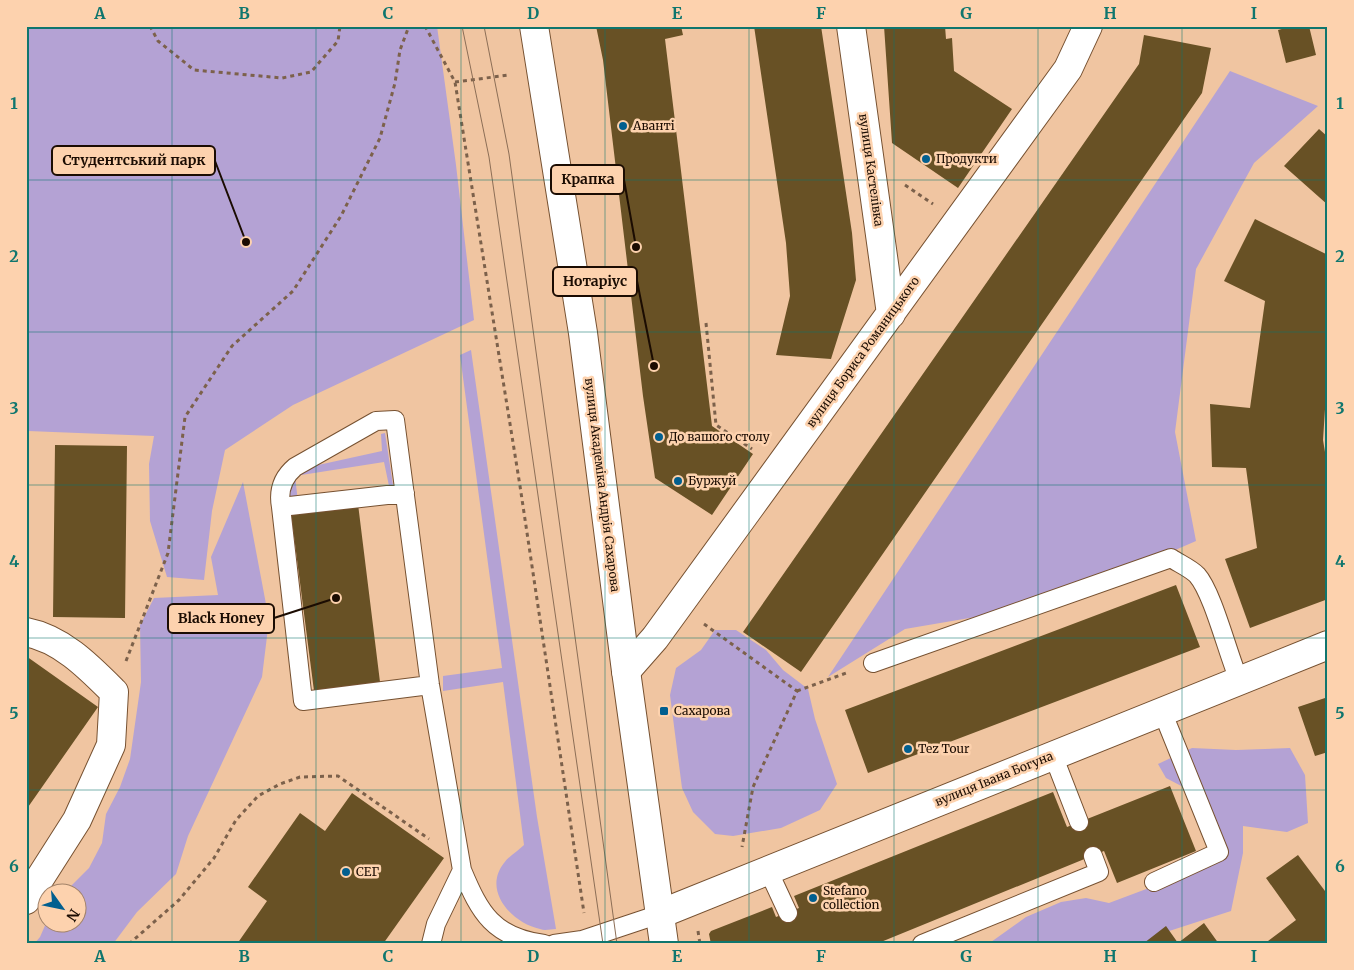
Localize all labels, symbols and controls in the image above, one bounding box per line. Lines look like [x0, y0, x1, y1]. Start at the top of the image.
text: A [93, 3, 106, 23]
text: B [238, 3, 250, 23]
text: C [383, 3, 393, 23]
text: D [527, 3, 539, 23]
text: E [672, 3, 683, 23]
text: F [816, 3, 826, 23]
text: G [960, 3, 972, 23]
text: H [1103, 3, 1117, 23]
text: I [1251, 3, 1257, 23]
text: 1 [10, 93, 18, 113]
text: 1 [1336, 93, 1344, 113]
street label: вулиця Кастелівка [856, 112, 887, 228]
place label: Аванті [632, 118, 675, 133]
marker: Аванті [617, 120, 629, 132]
callout: Студентський парк [52, 146, 215, 175]
text: Студентський парк [62, 151, 206, 169]
place label: Продукти [936, 151, 997, 166]
marker: Продукти [920, 153, 932, 165]
callout: Крапка [551, 165, 624, 194]
text: Крапка [561, 170, 615, 188]
text: 2 [9, 246, 19, 266]
text: 2 [1335, 246, 1345, 266]
callout: Нотаріус [553, 267, 637, 296]
text: Нотаріус [563, 272, 627, 290]
street label: вулиця Бориса Романицького [803, 274, 922, 430]
street label: вулиця Академіка Андрія Сахарова [582, 377, 623, 593]
text: 3 [9, 398, 19, 418]
text: 3 [1335, 398, 1345, 418]
place label: До вашого столу [669, 429, 770, 444]
marker: До вашого столу [653, 431, 665, 443]
place label: Буржуй [688, 473, 736, 488]
marker: Буржуй [672, 475, 684, 487]
text: 4 [9, 551, 19, 571]
text: 4 [1335, 551, 1345, 571]
callout: Black Honey [168, 604, 274, 633]
text: Black Honey [178, 609, 265, 627]
text: 5 [9, 703, 19, 723]
place label: Сахарова [674, 703, 731, 718]
text: 5 [1335, 703, 1345, 723]
marker: Сахарова [658, 705, 670, 717]
place label: Tez Tour [918, 741, 970, 756]
marker: Tez Tour [902, 743, 914, 755]
street label: вулиця Івана Богуна [933, 748, 1056, 809]
text: 6 [9, 856, 19, 876]
text: 6 [1335, 856, 1345, 876]
place label: СЕГ [356, 864, 379, 879]
marker: СЕГ [340, 866, 352, 878]
north arrow [38, 882, 88, 932]
place label: Stefano collection [823, 883, 879, 912]
marker: Stefano collection [807, 892, 819, 904]
text: N [62, 906, 83, 925]
text: A [93, 946, 106, 966]
text: B [238, 946, 250, 966]
text: C [383, 946, 393, 966]
text: D [527, 946, 539, 966]
text: E [672, 946, 683, 966]
text: F [816, 946, 826, 966]
text: G [960, 946, 972, 966]
text: H [1103, 946, 1117, 966]
text: I [1251, 946, 1257, 966]

